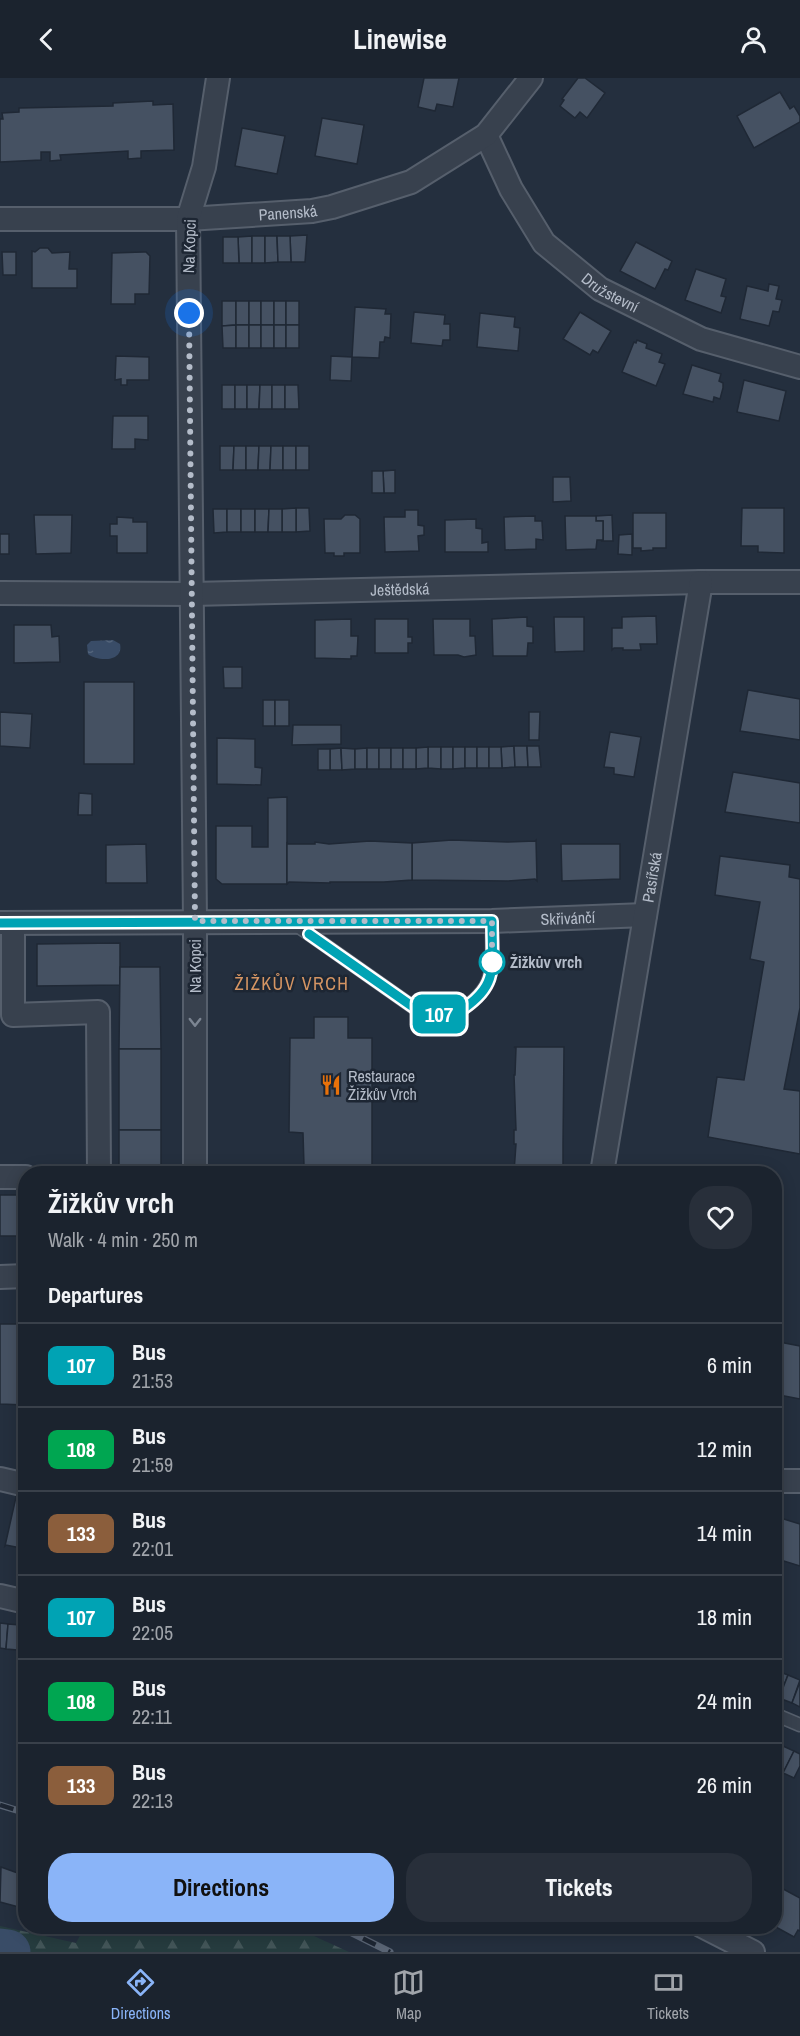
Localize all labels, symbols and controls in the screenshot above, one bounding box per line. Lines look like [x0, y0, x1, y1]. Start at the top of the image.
text: Linewise [353, 21, 447, 57]
icon: back [30, 23, 63, 56]
icon: person [737, 23, 770, 56]
street label: Panenská [258, 199, 320, 225]
street label: Na Kopci [177, 219, 201, 273]
street label: Družstevní [577, 267, 643, 318]
your location [174, 298, 204, 328]
street label: Ještědská [370, 577, 430, 601]
street label: Pasířská [636, 849, 667, 904]
street label: Skřivánčí [540, 906, 596, 930]
street label: Na Kopci [184, 939, 206, 993]
marker: Žižkův vrch [479, 949, 505, 975]
place label: Žižkův vrch [510, 951, 582, 973]
district label: ŽIŽKŮV VRCH [235, 971, 349, 996]
line badge: 107 [404, 994, 474, 1034]
text: 107 [425, 1000, 453, 1029]
one-way arrow [189, 1017, 201, 1026]
place label: Restaurace Žižkův Vrch [348, 1065, 417, 1105]
restaurant icon: Restaurace Žižkův Vrch [319, 1073, 343, 1097]
text: Žižkův vrch [48, 1184, 174, 1222]
button: heart [689, 1186, 752, 1249]
text: Walk · 4 min · 250 m [48, 1226, 198, 1253]
text: Departures [48, 1280, 143, 1310]
text: Bus [132, 1337, 166, 1367]
text: 6 min [707, 1350, 752, 1380]
text: 107 [67, 1351, 95, 1380]
text: 21:53 [132, 1367, 173, 1394]
text: Bus [132, 1421, 166, 1451]
text: 12 min [697, 1434, 752, 1464]
text: 108 [67, 1435, 95, 1464]
text: 21:59 [132, 1451, 173, 1478]
text: Bus [132, 1505, 166, 1535]
text: 14 min [697, 1518, 752, 1548]
text: 133 [67, 1519, 95, 1548]
text: 22:01 [132, 1535, 173, 1562]
text: Bus [132, 1589, 166, 1619]
text: 18 min [697, 1602, 752, 1632]
text: 107 [67, 1603, 95, 1632]
text: 22:05 [132, 1619, 173, 1646]
text: Bus [132, 1673, 166, 1703]
text: 24 min [697, 1686, 752, 1716]
text: 108 [67, 1687, 95, 1716]
text: 22:11 [132, 1703, 172, 1730]
text: Bus [132, 1757, 166, 1787]
text: 26 min [697, 1770, 752, 1800]
text: 133 [67, 1771, 95, 1800]
text: 22:13 [132, 1787, 173, 1814]
button: Directions [48, 1853, 394, 1922]
button: Tickets [406, 1853, 752, 1922]
tab: Directions [111, 1966, 171, 2024]
tab: Map [392, 1966, 425, 2024]
tab: Tickets [647, 1966, 689, 2024]

